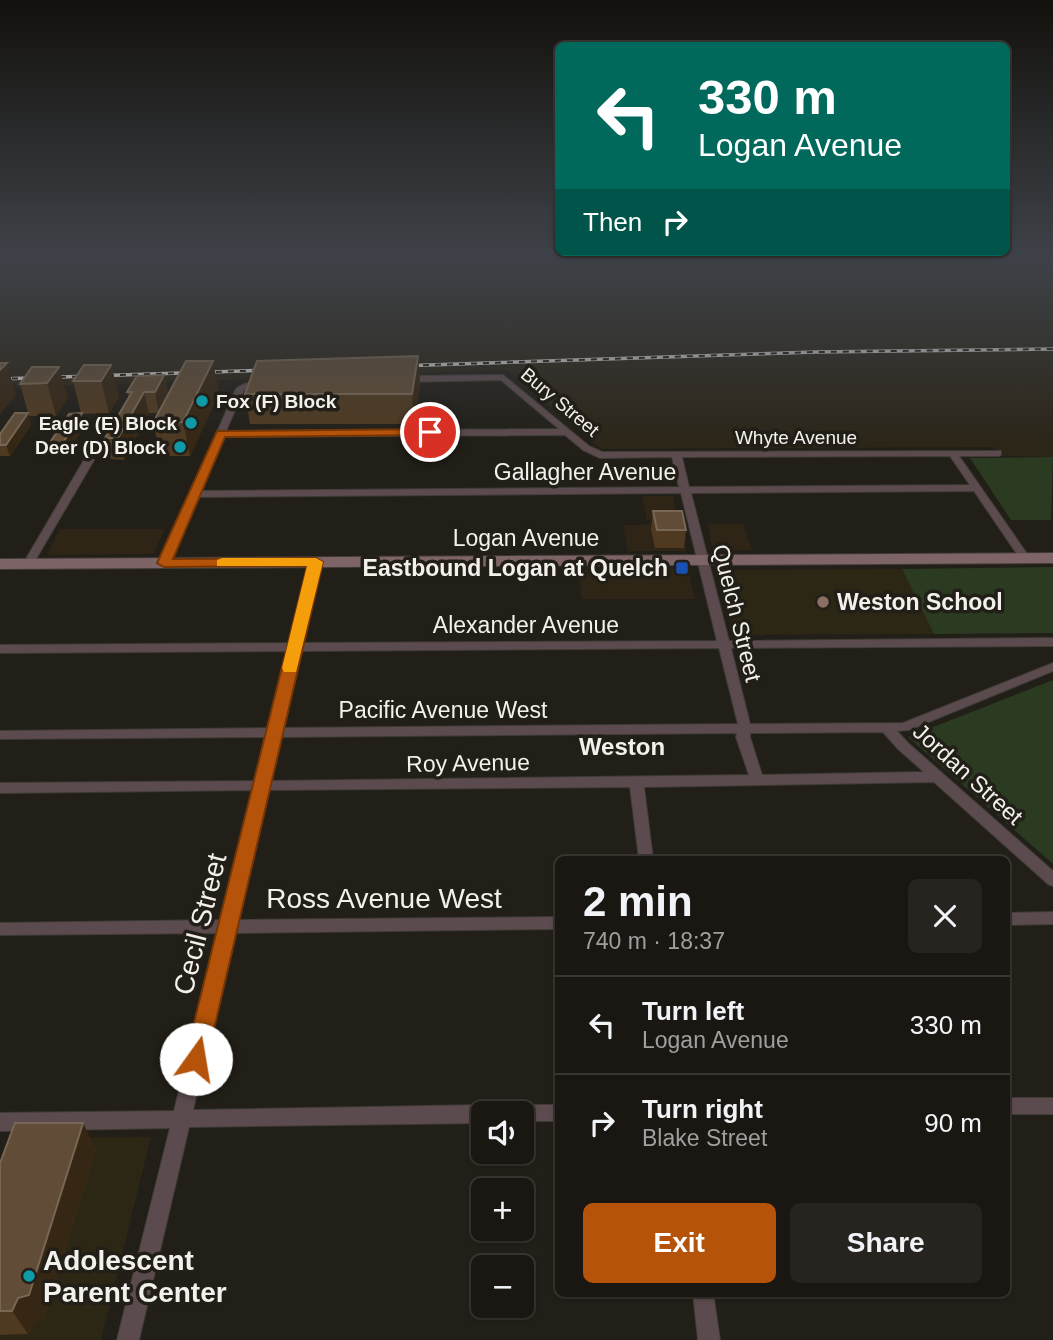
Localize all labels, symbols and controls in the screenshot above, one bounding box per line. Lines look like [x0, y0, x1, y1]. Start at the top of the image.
icon: left [583, 70, 674, 161]
text: 330 m [698, 70, 837, 124]
text: Logan Avenue [698, 127, 902, 163]
icon: right [656, 203, 694, 241]
text: Then [583, 207, 642, 237]
street label: Bury Street [517, 363, 604, 441]
place label: Fox (F) Block [216, 391, 337, 412]
marker: Fox (F) Block [194, 393, 210, 409]
pin [400, 402, 460, 462]
place label: Eagle (E) Block [39, 413, 177, 434]
icon: arrive [411, 413, 449, 451]
marker: Eagle (E) Block [183, 415, 199, 431]
street label: Whyte Avenue [735, 427, 857, 448]
place label: Deer (D) Block [35, 437, 166, 458]
marker: Deer (D) Block [172, 439, 188, 455]
street label: Gallagher Avenue [494, 459, 676, 485]
street label: Logan Avenue [453, 525, 599, 551]
street label: Quelch Street [707, 542, 767, 685]
place label: Eastbound Logan at Quelch [363, 555, 668, 581]
marker: Eastbound Logan at Quelch [674, 560, 690, 576]
place label: Weston School [837, 589, 1003, 615]
marker: Weston School [815, 594, 831, 610]
street label: Alexander Avenue [433, 612, 619, 638]
street label: Pacific Avenue West [339, 697, 548, 723]
street label: Jordan Street [908, 718, 1028, 830]
district label: Weston [579, 733, 665, 760]
street label: Roy Avenue [406, 749, 530, 777]
street label: Cecil Street [167, 850, 233, 998]
text: 2 min [583, 878, 693, 925]
button: close [908, 879, 982, 953]
street label: Ross Avenue West [266, 883, 502, 914]
text: 740 m · 18:37 [583, 928, 725, 954]
text: Turn left [642, 996, 744, 1026]
icon: left [583, 1006, 621, 1044]
text: 330 m [910, 1010, 982, 1040]
position arrow [159, 1022, 233, 1096]
text: Logan Avenue [642, 1027, 789, 1053]
text: Turn right [642, 1094, 763, 1124]
map controls [471, 1101, 534, 1318]
button: sound [471, 1101, 534, 1164]
icon: right [583, 1104, 621, 1142]
text: 90 m [924, 1108, 982, 1138]
text: Blake Street [642, 1125, 767, 1151]
button: + [471, 1178, 534, 1241]
button: Exit [583, 1203, 776, 1283]
button: Share [790, 1203, 982, 1283]
place label: Adolescent Parent Center [43, 1245, 227, 1308]
button: − [471, 1255, 534, 1318]
marker: Adolescent Parent Center [21, 1268, 37, 1284]

